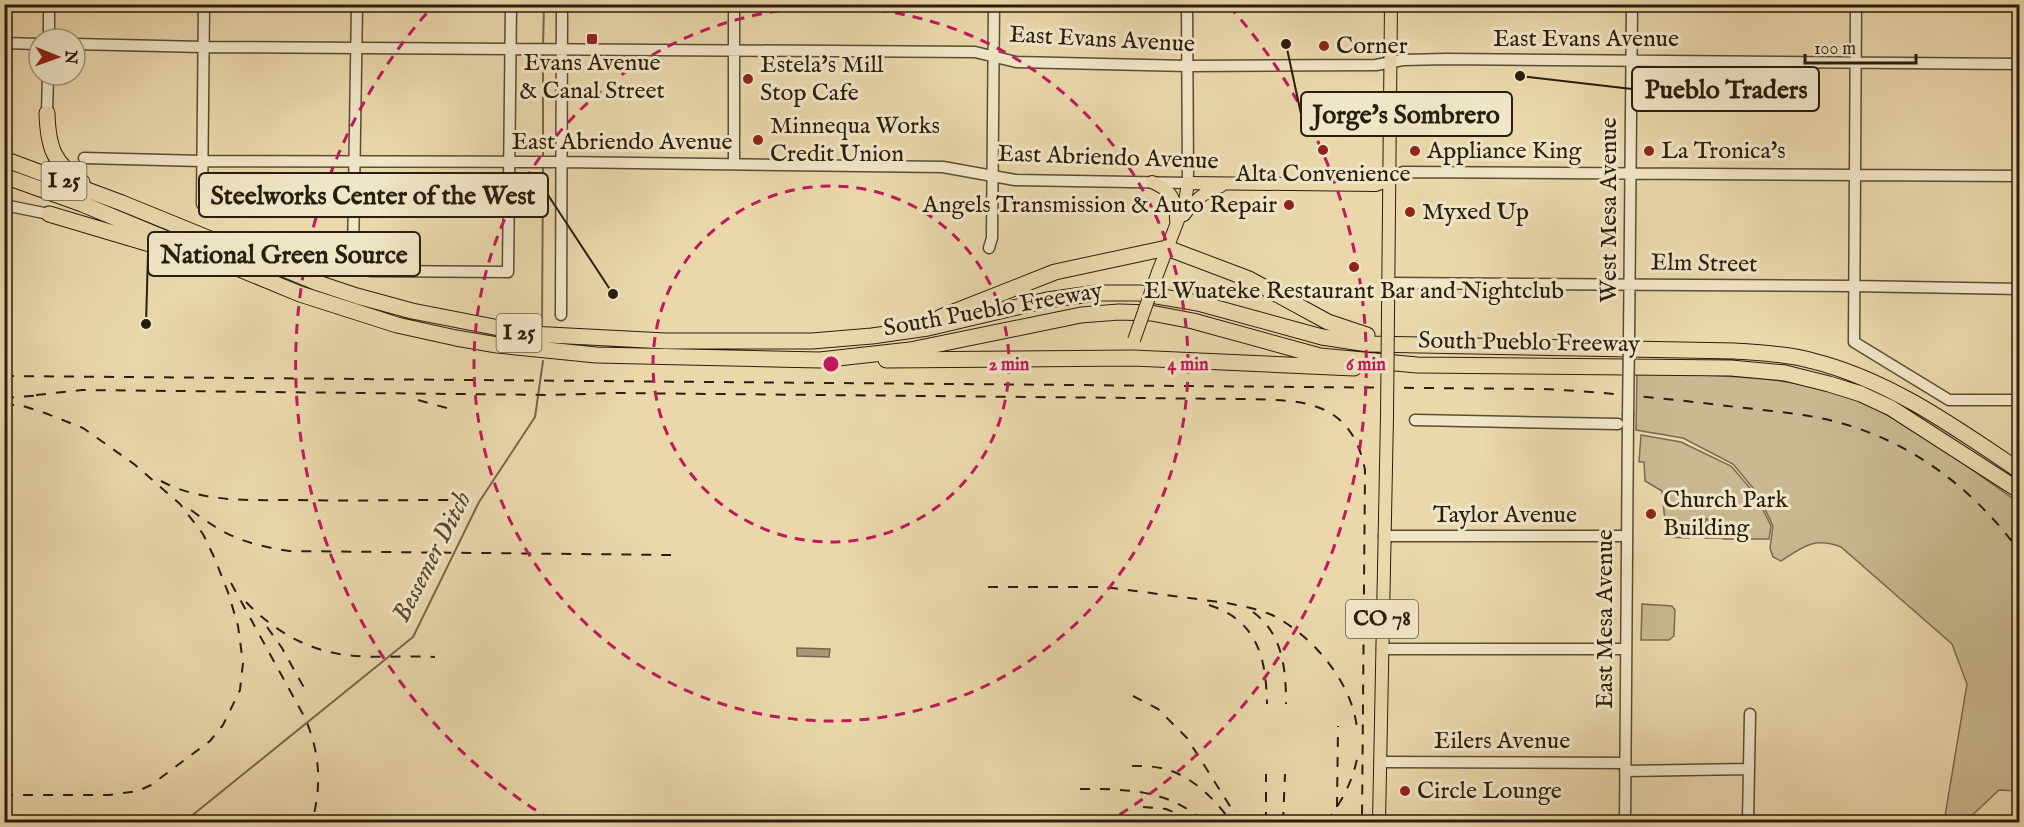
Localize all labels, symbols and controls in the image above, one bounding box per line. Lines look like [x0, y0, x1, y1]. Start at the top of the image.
street label: East Evans Avenue [1008, 20, 1196, 60]
street label: East Evans Avenue [1493, 24, 1679, 55]
north arrow [27, 27, 87, 87]
scale bar [1805, 27, 1916, 65]
place label: Corner [1336, 31, 1408, 62]
marker: Evans Avenue & Canal Street [585, 32, 599, 46]
text: 100 m [1814, 38, 1856, 61]
marker: Corner [1317, 39, 1331, 53]
place label: Evans Avenue & Canal Street [519, 48, 665, 107]
text: N [60, 49, 80, 64]
place label: Estela's Mill Stop Cafe [760, 50, 884, 109]
callout: Pueblo Traders [1632, 67, 1819, 111]
marker: Estela's Mill Stop Cafe [741, 72, 755, 86]
text: Pueblo Traders [1644, 74, 1808, 107]
callout: Jorge's Sombrero [1301, 92, 1512, 136]
text: Jorge's Sombrero [1309, 99, 1500, 132]
place label: Minnequa Works Credit Union [770, 111, 940, 170]
street label: West Mesa Avenue [1594, 117, 1625, 303]
street label: East Abriendo Avenue [511, 127, 733, 158]
marker: Minnequa Works Credit Union [751, 133, 765, 147]
place label: Appliance King [1426, 136, 1582, 167]
place label: La Tronica's [1661, 136, 1786, 167]
street label: East Abriendo Avenue [997, 139, 1219, 177]
marker: Alta Convenience [1316, 143, 1330, 157]
marker: Appliance King [1408, 144, 1422, 158]
marker: La Tronica's [1642, 144, 1656, 158]
place label: Alta Convenience [1235, 159, 1410, 190]
road number: I 25 [42, 162, 86, 200]
callout: Steelworks Center of the West [199, 173, 548, 217]
text: Steelworks Center of the West [211, 180, 536, 213]
place label: Angels Transmission & Auto Repair [922, 190, 1277, 221]
place label: Myxed Up [1422, 197, 1529, 228]
marker: Angels Transmission & Auto Repair [1282, 198, 1296, 212]
marker: Myxed Up [1403, 205, 1417, 219]
callout: National Green Source [148, 232, 420, 276]
text: National Green Source [159, 239, 408, 272]
street label: Elm Street [1650, 248, 1758, 280]
marker: El Wuateke Restaurant Bar and Nightclub [1347, 260, 1361, 274]
street label: South Pueblo Freeway [881, 275, 1105, 345]
place label: El Wuateke Restaurant Bar and Nightclub [1144, 276, 1564, 307]
road number: I 25 [496, 314, 542, 352]
street label: South Pueblo Freeway [1418, 326, 1640, 360]
centre of rings [821, 354, 841, 374]
text: 2 min [989, 354, 1030, 377]
text: 4 min [1167, 354, 1209, 377]
text: 6 min [1346, 354, 1386, 377]
place label: Church Park Building [1663, 485, 1788, 544]
water label: Bessemer Ditch [385, 486, 479, 628]
street label: Taylor Avenue [1433, 500, 1577, 531]
marker: Church Park Building [1644, 507, 1658, 521]
street label: East Mesa Avenue [1590, 529, 1621, 709]
road number: CO 78 [1346, 600, 1418, 638]
street label: Eilers Avenue [1434, 726, 1570, 757]
place label: Circle Lounge [1417, 776, 1562, 807]
marker: Circle Lounge [1398, 784, 1412, 798]

